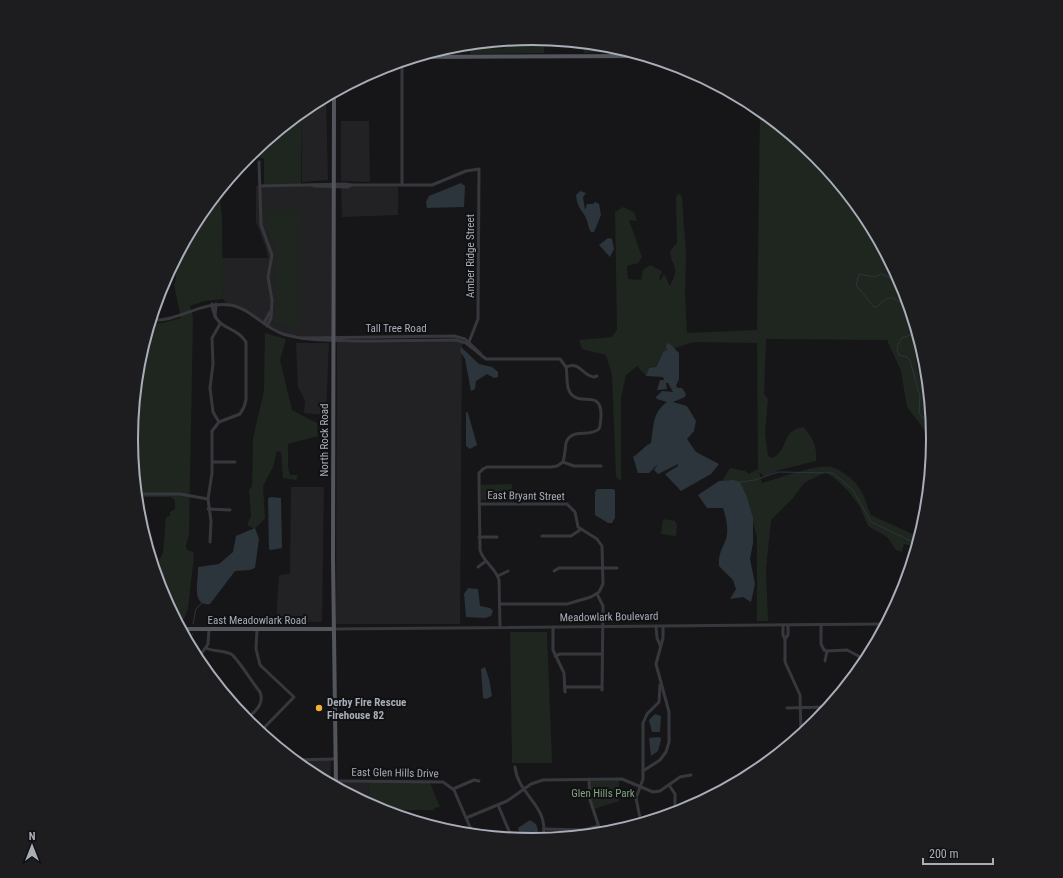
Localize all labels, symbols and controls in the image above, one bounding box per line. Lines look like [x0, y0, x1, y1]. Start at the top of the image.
street label: Amber Ridge Street [464, 214, 477, 298]
street label: Tall Tree Road [365, 322, 427, 335]
street label: North Rock Road [318, 403, 331, 477]
street label: East Bryant Street [487, 489, 565, 503]
street label: Meadowlark Boulevard [560, 610, 658, 624]
street label: East Meadowlark Road [207, 614, 307, 627]
place label: Derby Fire Rescue Firehouse 82 [327, 696, 406, 722]
marker: Derby Fire Rescue Firehouse 82 [314, 703, 324, 713]
street label: East Glen Hills Drive [351, 766, 439, 780]
park label: Glen Hills Park [571, 787, 635, 800]
north arrow [12, 826, 52, 866]
text: N [29, 830, 36, 843]
scale bar [923, 840, 993, 866]
text: 200 m [929, 847, 959, 861]

